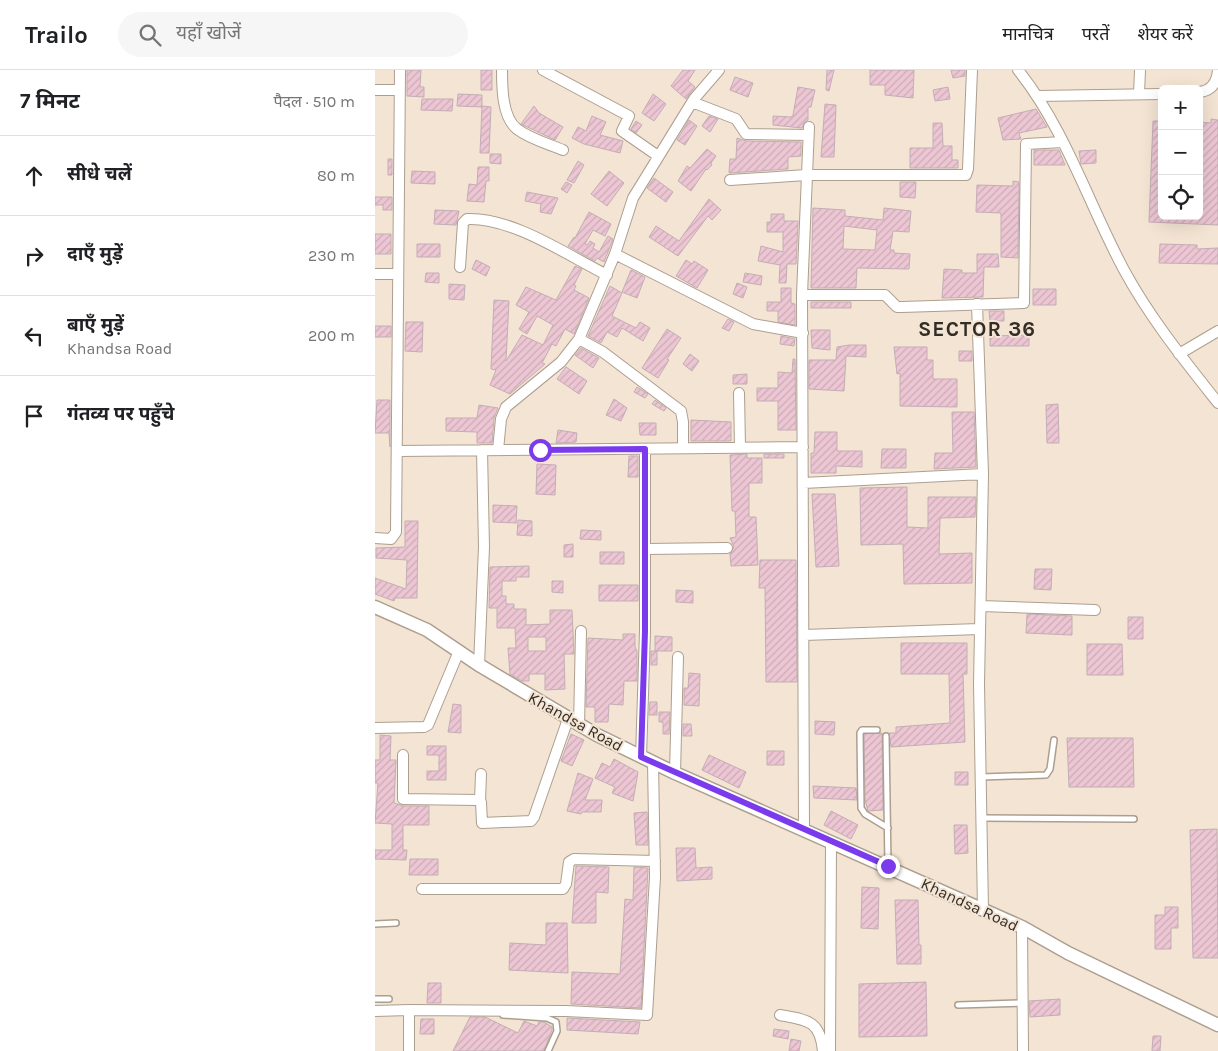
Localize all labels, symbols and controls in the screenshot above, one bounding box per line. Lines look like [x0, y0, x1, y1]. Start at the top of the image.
search box [118, 12, 468, 57]
text: Trailo [25, 21, 88, 49]
icon: search [136, 21, 164, 49]
text: यहाँ खोजें [176, 22, 241, 44]
text: मानचित्र [1002, 23, 1054, 45]
text: परतें [1082, 23, 1109, 45]
text: शेयर करें [1137, 23, 1193, 45]
map controls [1158, 85, 1203, 220]
button: + [1158, 85, 1203, 130]
text: 7 मिनट [20, 89, 80, 113]
text: पैदल · 510 m [274, 92, 355, 111]
button: − [1158, 130, 1203, 175]
icon: ahead [20, 162, 48, 190]
text: सीधे चलें [67, 163, 132, 185]
text: 80 m [317, 166, 355, 185]
button: locate [1158, 175, 1203, 220]
icon: right [20, 242, 48, 270]
text: दाएँ मुड़ें [67, 243, 123, 265]
text: 230 m [308, 246, 355, 265]
text: बाएँ मुड़ें [67, 314, 124, 336]
district label: SECTOR 36 [918, 317, 1036, 341]
icon: left [20, 322, 48, 350]
text: 200 m [308, 326, 355, 345]
text: Khandsa Road [67, 339, 172, 358]
icon: arrive [20, 402, 48, 430]
text: गंतव्य पर पहुँचे [67, 403, 174, 425]
route start [529, 439, 552, 462]
street label: Khandsa Road [525, 688, 626, 755]
route end [877, 855, 900, 878]
street label: Khandsa Road [918, 874, 1021, 935]

